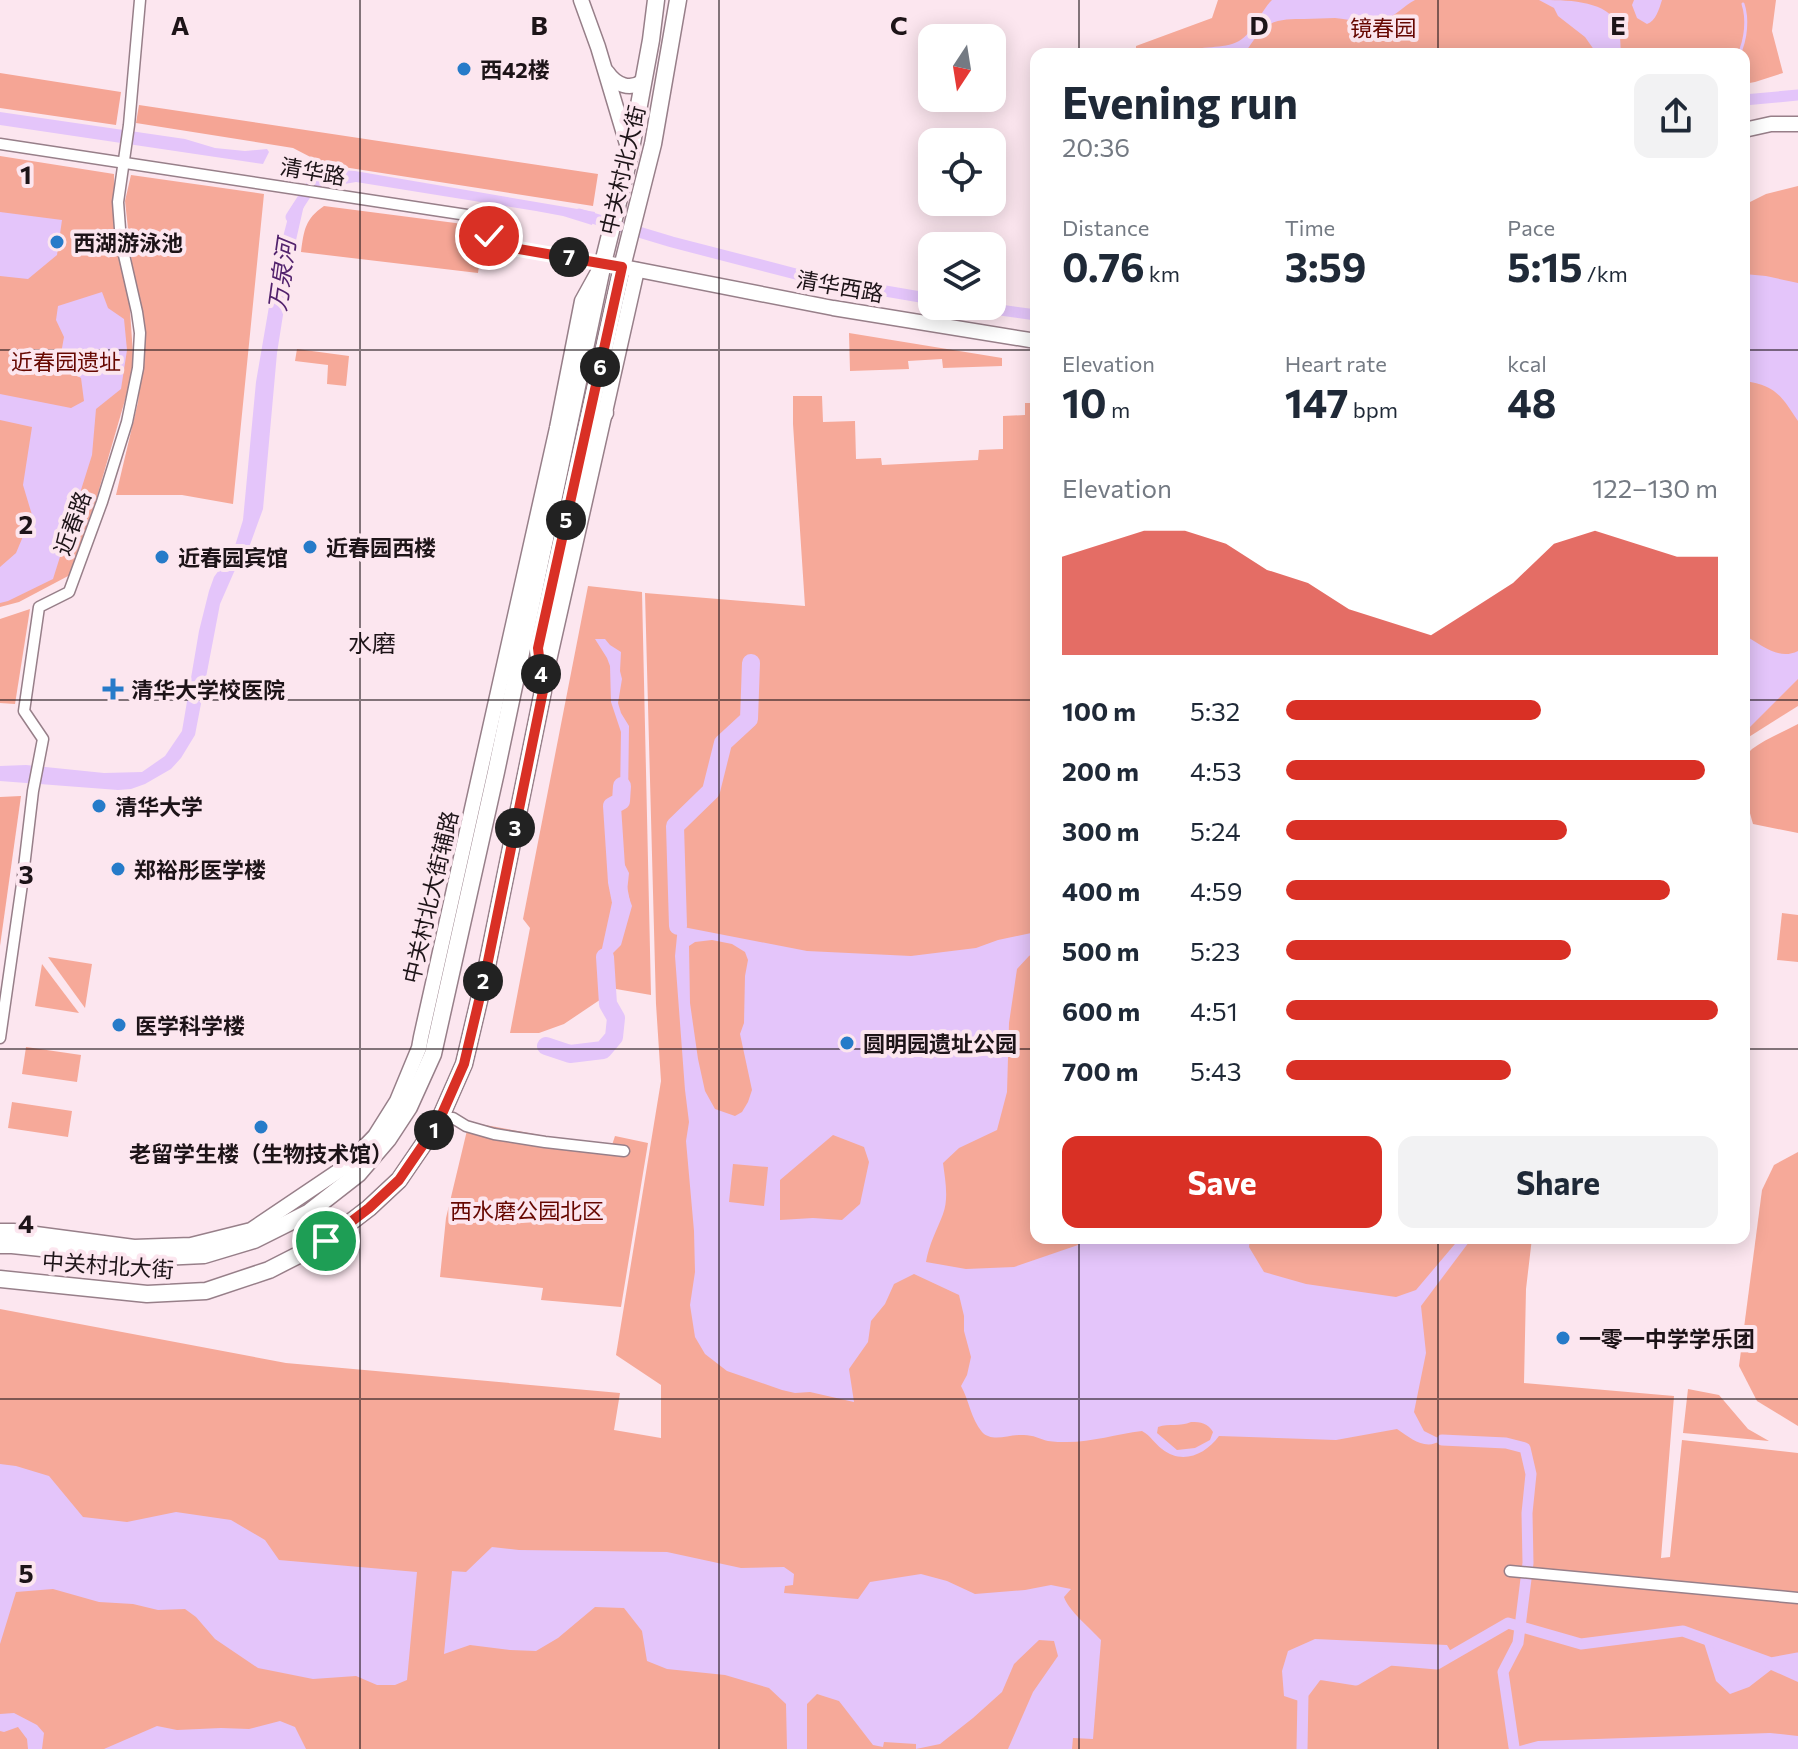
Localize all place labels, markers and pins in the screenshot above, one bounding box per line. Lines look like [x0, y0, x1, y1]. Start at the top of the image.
place label: 西42楼 [480, 56, 550, 83]
marker: 西42楼 [455, 60, 473, 78]
pin [455, 202, 523, 270]
place label: 西湖游泳池 [73, 229, 183, 256]
marker: 西湖游泳池 [48, 233, 66, 251]
pin: 7 [549, 237, 589, 277]
pin: 6 [580, 347, 620, 387]
pin: 5 [546, 500, 586, 540]
place label: 近春园西楼 [326, 534, 436, 561]
marker: 近春园西楼 [301, 538, 319, 556]
place label: 近春园宾馆 [178, 544, 288, 571]
marker: 近春园宾馆 [153, 548, 171, 566]
pin: 4 [521, 654, 561, 694]
place label: 清华大学校医院 [131, 676, 285, 703]
marker: 清华大学校医院 [102, 678, 124, 700]
place label: 清华大学 [115, 793, 203, 820]
marker: 清华大学 [90, 797, 108, 815]
pin: 3 [495, 808, 535, 848]
place label: 郑裕彤医学楼 [134, 856, 266, 883]
marker: 郑裕彤医学楼 [109, 860, 127, 878]
pin: 2 [463, 961, 503, 1001]
place label: 医学科学楼 [135, 1012, 245, 1039]
marker: 医学科学楼 [110, 1016, 128, 1034]
place label: 圆明园遗址公园 [863, 1030, 1017, 1057]
marker: 圆明园遗址公园 [838, 1034, 856, 1052]
pin: 1 [414, 1110, 454, 1150]
marker: 老留学生楼（生物技术馆） [252, 1118, 270, 1136]
place label: 老留学生楼（生物技术馆） [129, 1140, 393, 1167]
pin [292, 1207, 360, 1275]
place label: 一零一中学学乐团 [1579, 1325, 1755, 1352]
marker: 一零一中学学乐团 [1554, 1329, 1572, 1347]

